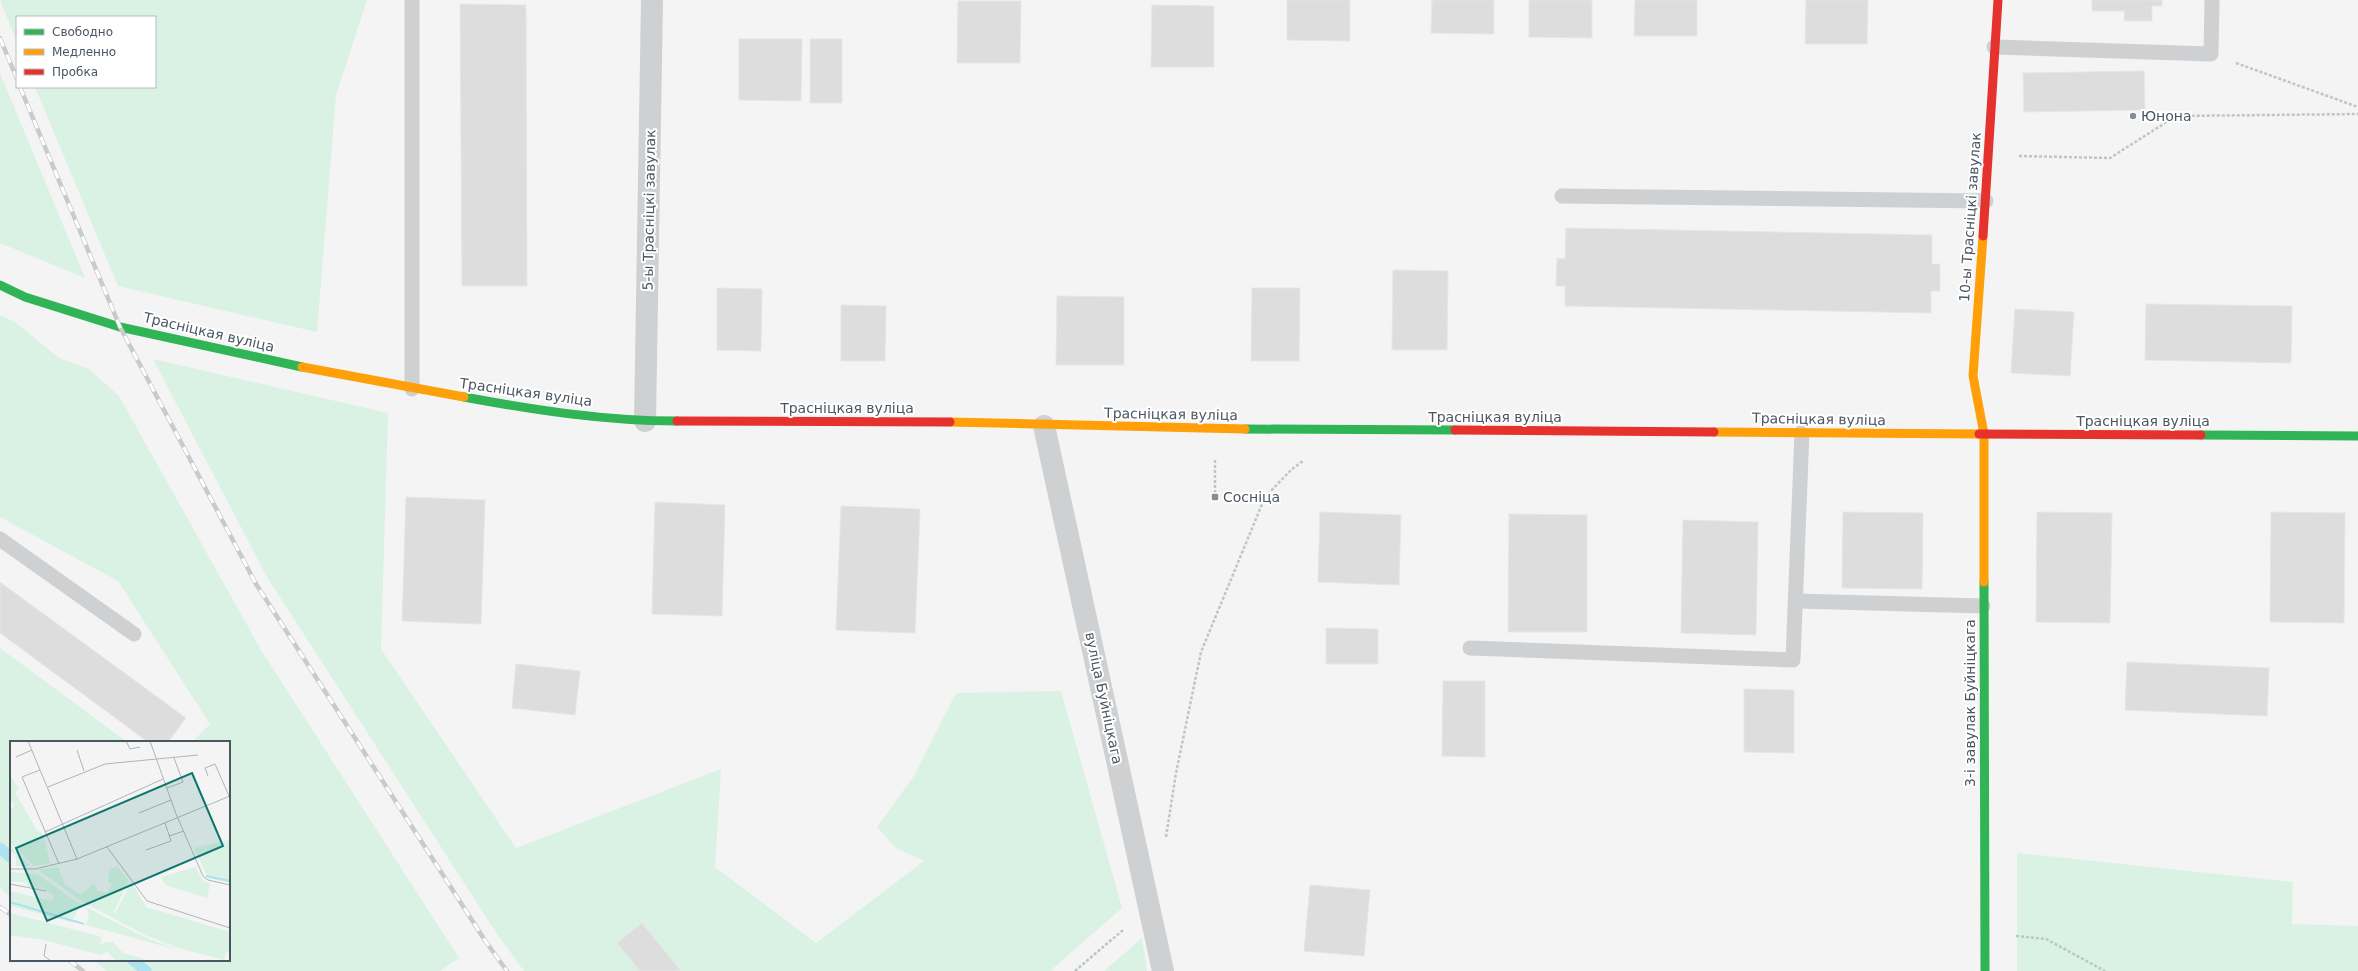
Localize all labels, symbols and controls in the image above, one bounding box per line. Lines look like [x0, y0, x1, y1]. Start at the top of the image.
legend [16, 16, 156, 88]
text: Свободно [52, 25, 113, 39]
text: Медленно [52, 45, 116, 59]
text: Пробка [52, 65, 98, 79]
place label: Юнона [2141, 108, 2192, 124]
marker: Юнона [2128, 111, 2138, 121]
street label: 5-ы Трасніцкі завулак [640, 129, 658, 291]
street label: 10-ы Трасніцкі завулак [1956, 132, 1984, 302]
street label: Трасніцкая вуліца [141, 309, 276, 355]
street label: Трасніцкая вуліца [458, 375, 593, 409]
street label: Трасніцкая вуліца [779, 400, 914, 416]
street label: Трасніцкая вуліца [1103, 405, 1238, 423]
street label: Трасніцкая вуліца [1427, 409, 1562, 425]
street label: Трасніцкая вуліца [1751, 410, 1886, 428]
street label: Трасніцкая вуліца [2075, 413, 2210, 429]
place label: Сосніца [1223, 489, 1280, 505]
marker: Сосніца [1210, 492, 1220, 502]
street label: 3-і завулак Буйніцкага [1962, 619, 1978, 787]
street label: вуліца Буйніцкага [1082, 631, 1126, 765]
inset map [10, 741, 230, 961]

